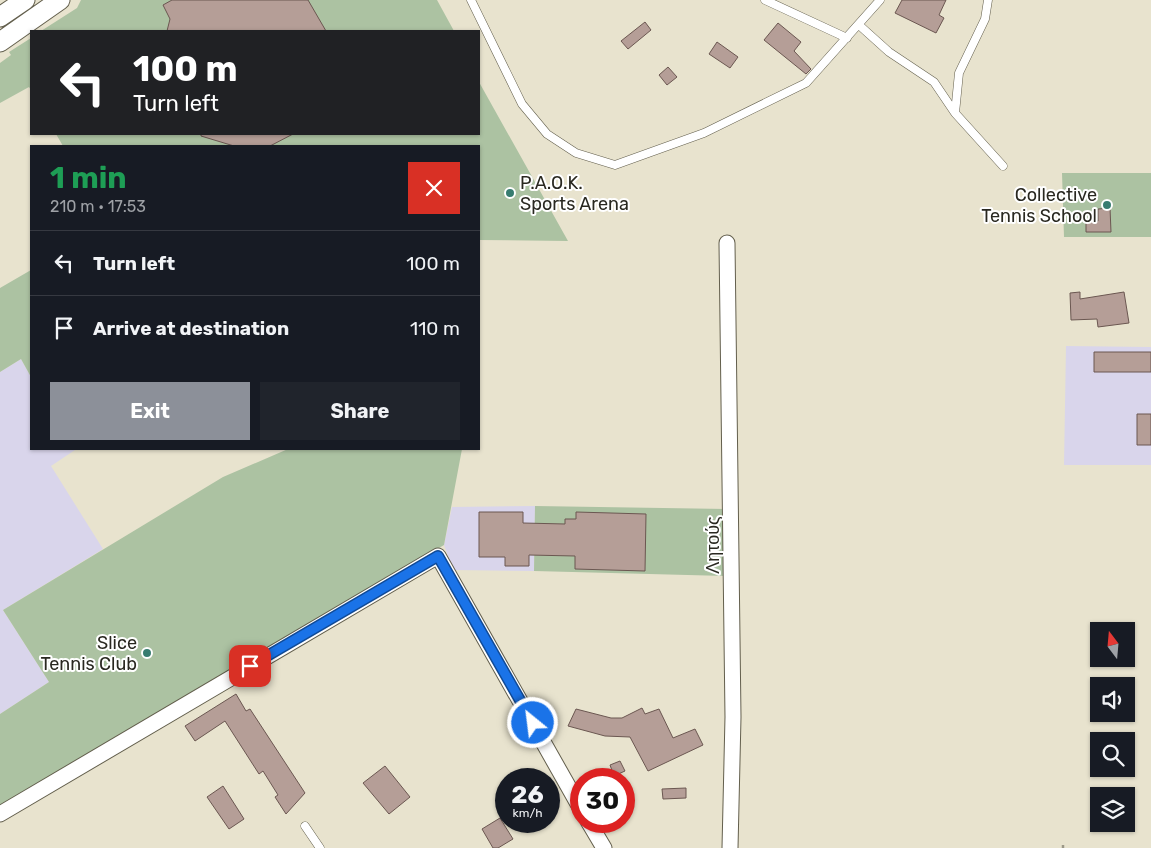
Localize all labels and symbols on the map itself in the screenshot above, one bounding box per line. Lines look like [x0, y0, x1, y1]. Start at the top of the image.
place label: P.A.O.K. Sports Arena [520, 172, 629, 215]
place label: Collective Tennis School [981, 184, 1097, 227]
marker: P.A.O.K. Sports Arena [504, 187, 516, 199]
marker: Collective Tennis School [1101, 199, 1113, 211]
street label: Λητούς [702, 516, 724, 574]
north arrow [1090, 622, 1135, 668]
place label: Slice Tennis Club [41, 632, 137, 675]
pin [229, 645, 271, 687]
marker: Slice Tennis Club [141, 647, 153, 659]
position arrow [506, 696, 558, 748]
speed limit sign: 30 [570, 768, 635, 833]

